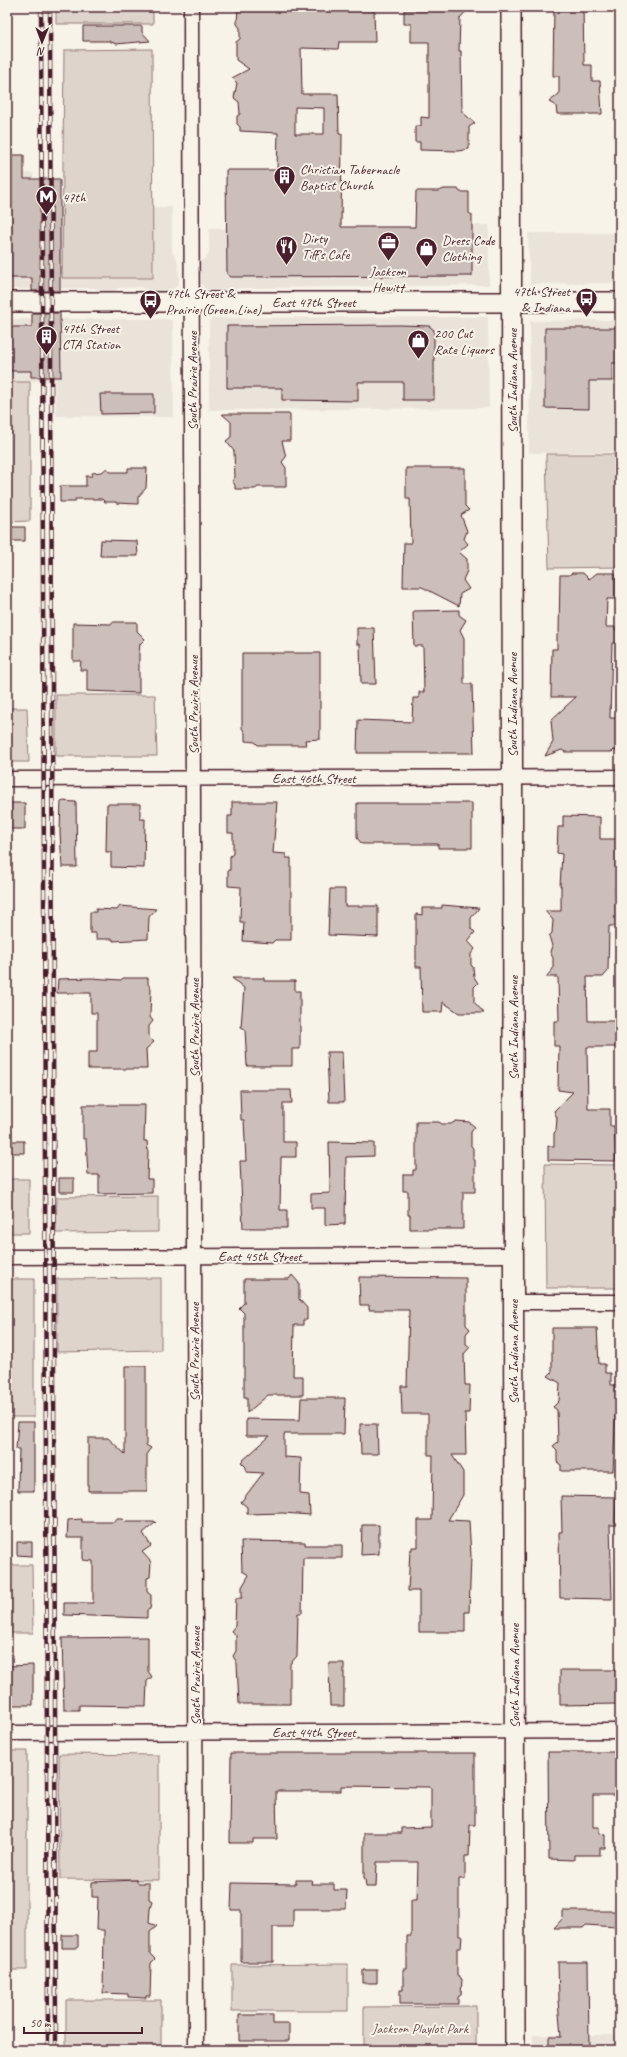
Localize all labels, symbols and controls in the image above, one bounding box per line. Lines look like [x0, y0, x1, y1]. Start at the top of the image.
north arrow [22, 22, 62, 62]
text: N [36, 45, 45, 59]
place label: Christian Tabernacle Baptist Church [300, 161, 401, 194]
building icon: Christian Tabernacle Baptist Church [271, 164, 297, 197]
metro station icon: 47th [33, 184, 59, 217]
place label: 47th [62, 189, 86, 206]
place label: Dirty Tiff's Cafe [302, 230, 351, 263]
office icon: Jackson Hewitt [375, 230, 401, 263]
place label: Dress Code Clothing [442, 232, 496, 265]
restaurant icon: Dirty Tiff's Cafe [274, 233, 300, 266]
shop icon: Dress Code Clothing [413, 235, 439, 268]
place label: Jackson Hewitt [369, 263, 407, 296]
place label: 47th Street & Indiana [513, 283, 571, 316]
place label: 47th Street & Prairie (Green Line) [166, 285, 262, 318]
bus stop icon: 47th Street & Indiana [573, 286, 599, 319]
bus stop icon: 47th Street & Prairie (Green Line) [137, 288, 163, 321]
street label: East 47th Street [272, 294, 357, 311]
place label: 47th Street CTA Station [62, 320, 121, 353]
building icon: 47th Street CTA Station [33, 323, 59, 356]
place label: 200 Cut Rate Liquors [434, 325, 495, 358]
street label: South Indiana Avenue [504, 327, 521, 433]
shop icon: 200 Cut Rate Liquors [405, 328, 431, 361]
street label: South Prairie Avenue [184, 330, 201, 430]
street label: South Indiana Avenue [504, 651, 521, 757]
street label: South Prairie Avenue [185, 654, 202, 754]
street label: East 46th Street [272, 770, 357, 787]
street label: South Indiana Avenue [505, 974, 522, 1080]
street label: South Prairie Avenue [186, 977, 203, 1077]
street label: East 45th Street [218, 1248, 303, 1265]
street label: South Indiana Avenue [505, 1298, 522, 1404]
street label: South Prairie Avenue [186, 1301, 203, 1401]
street label: South Indiana Avenue [506, 1622, 523, 1728]
street label: South Prairie Avenue [187, 1625, 204, 1725]
street label: East 44th Street [272, 1724, 357, 1741]
scale bar [24, 2009, 142, 2035]
text: 50 m [30, 2015, 52, 2031]
park label: Jackson Playlot Park [371, 2020, 470, 2037]

